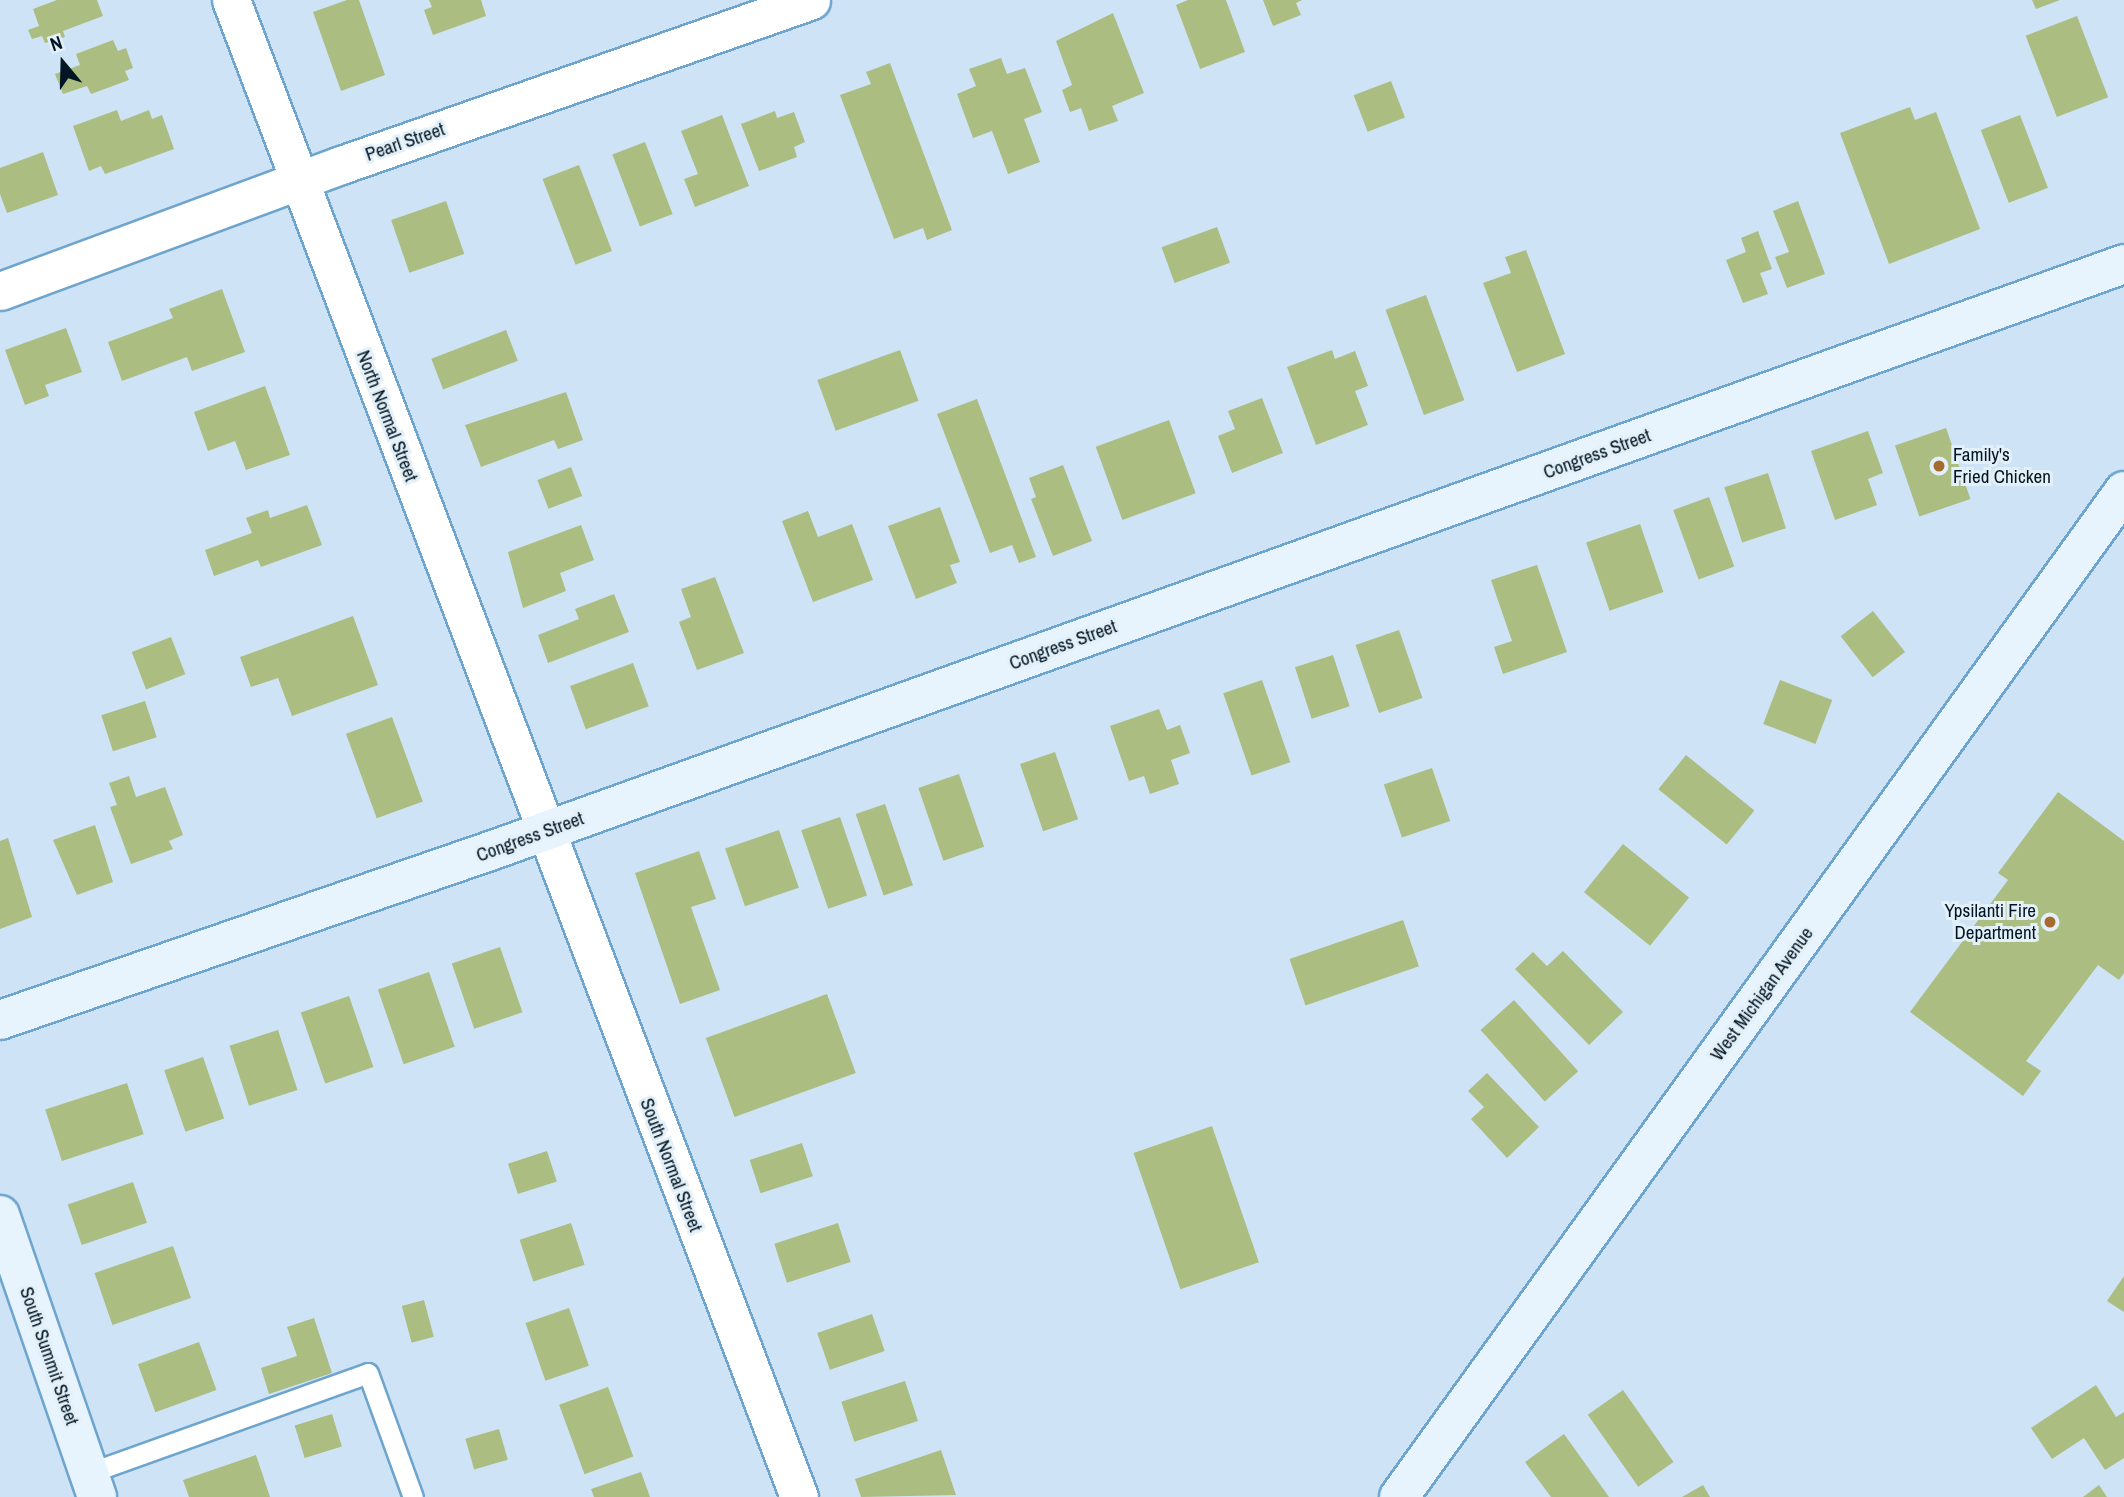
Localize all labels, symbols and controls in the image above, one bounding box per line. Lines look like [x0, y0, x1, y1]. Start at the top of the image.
north arrow [28, 28, 98, 98]
text: N [47, 29, 66, 57]
street label: Pearl Street [362, 118, 448, 166]
street label: North Normal Street [352, 347, 422, 485]
street label: Congress Street [1540, 424, 1654, 484]
place label: Family's Fried Chicken [1953, 444, 2051, 488]
marker: Family's Fried Chicken [1931, 458, 1947, 474]
street label: Congress Street [1006, 615, 1120, 675]
street label: Congress Street [473, 807, 587, 867]
place label: Ypsilanti Fire Department [1944, 900, 2036, 944]
marker: Ypsilanti Fire Department [2042, 914, 2058, 930]
street label: West Michigan Avenue [1706, 922, 1818, 1066]
street label: South Normal Street [635, 1095, 707, 1235]
street label: South Summit Street [15, 1284, 83, 1428]

